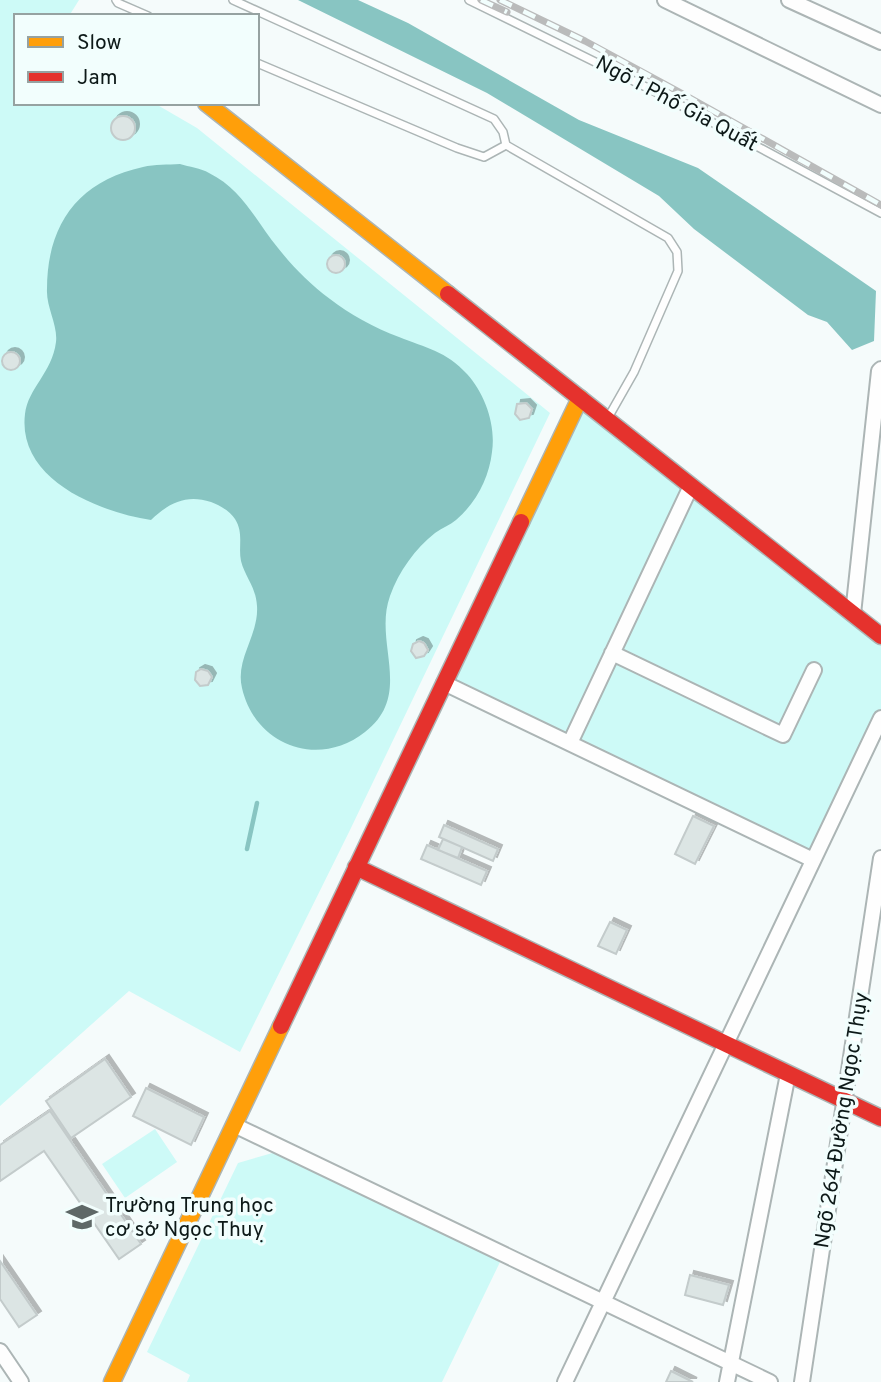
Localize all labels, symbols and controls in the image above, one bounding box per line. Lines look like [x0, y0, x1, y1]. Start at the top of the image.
legend [14, 14, 259, 105]
text: Slow [77, 30, 122, 57]
street label: Ngõ 1 Phố Gia Quất [590, 50, 762, 159]
text: Jam [77, 65, 118, 92]
street label: Ngõ 264 Đường Ngọc Thụy [809, 990, 876, 1250]
place label: Trường Trung học cơ sở Ngọc Thuỵ [105, 1193, 274, 1244]
school or university icon: Trường Trung học cơ sở Ngọc Thuỵ [65, 1200, 99, 1234]

